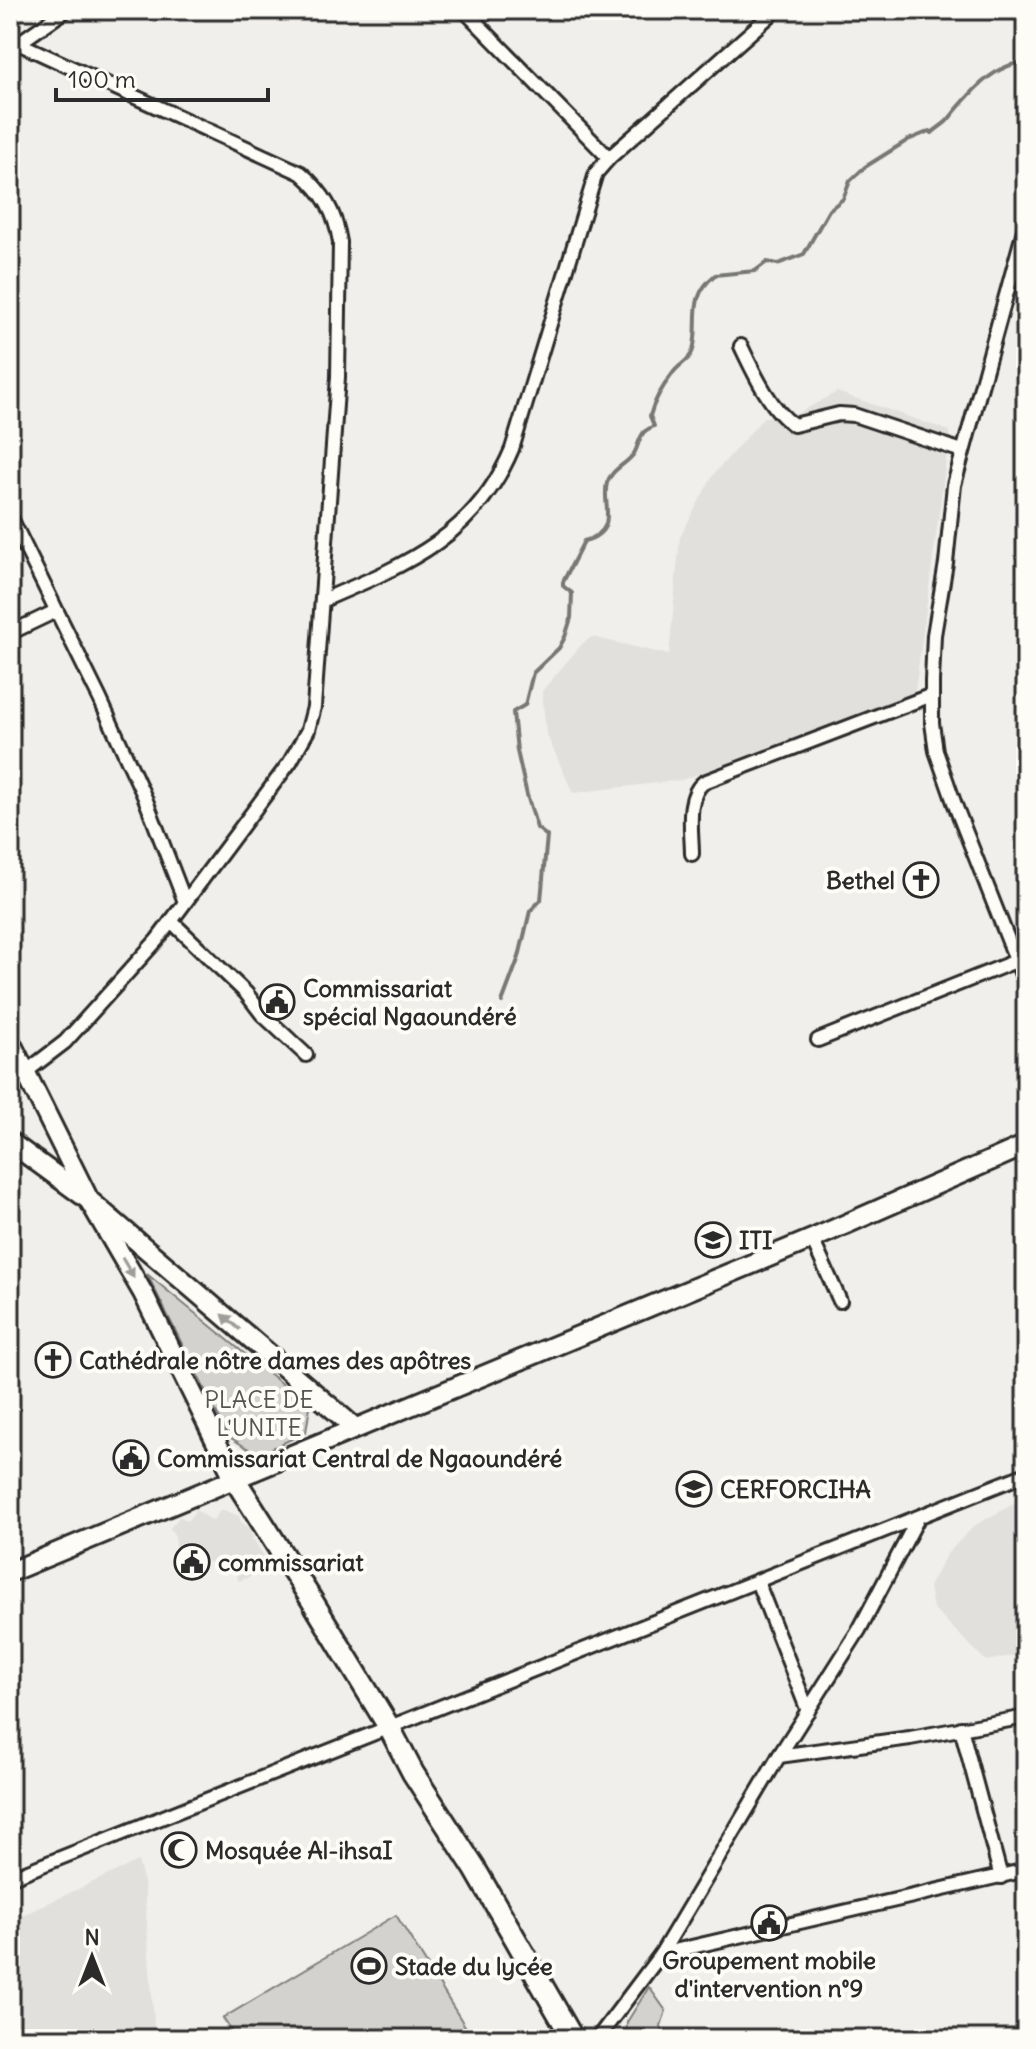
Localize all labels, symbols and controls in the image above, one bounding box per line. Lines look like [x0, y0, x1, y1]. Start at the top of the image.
scale bar [56, 52, 268, 102]
text: 100 m [68, 64, 136, 94]
church icon: Bethel [902, 861, 940, 899]
place label: Bethel [826, 865, 895, 895]
place label: Commissariat spécial Ngaoundéré [303, 973, 517, 1031]
public building icon: Commissariat spécial Ngaoundéré [258, 983, 296, 1021]
school or university icon: ITI [694, 1221, 732, 1259]
place label: ITI [739, 1225, 773, 1255]
one-way arrow [121, 1257, 135, 1279]
one-way arrow [221, 1314, 241, 1331]
church icon: Cathédrale nôtre dames des apôtres [34, 1341, 72, 1379]
place label: Cathédrale nôtre dames des apôtres [79, 1345, 471, 1375]
park label: PLACE DE L'UNITE [204, 1384, 314, 1442]
public building icon: Commissariat Central de Ngaoundéré [112, 1439, 150, 1477]
place label: Commissariat Central de Ngaoundéré [157, 1443, 562, 1473]
school or university icon: CERFORCIHA [675, 1470, 713, 1508]
place label: CERFORCIHA [720, 1474, 871, 1504]
public building icon: commissariat [173, 1543, 211, 1581]
place label: commissariat [218, 1547, 364, 1577]
mosque icon: Mosquée Al-ihsaI [160, 1831, 198, 1869]
place label: Mosquée Al-ihsaI [205, 1835, 393, 1865]
public building icon: Groupement mobile d'intervention n°9 [750, 1904, 788, 1942]
north arrow [52, 1917, 132, 1997]
text: N [84, 1923, 100, 1951]
place label: Groupement mobile d'intervention n°9 [662, 1945, 876, 2003]
sports icon: Stade du lycée [350, 1947, 388, 1985]
place label: Stade du lycée [395, 1951, 553, 1981]

